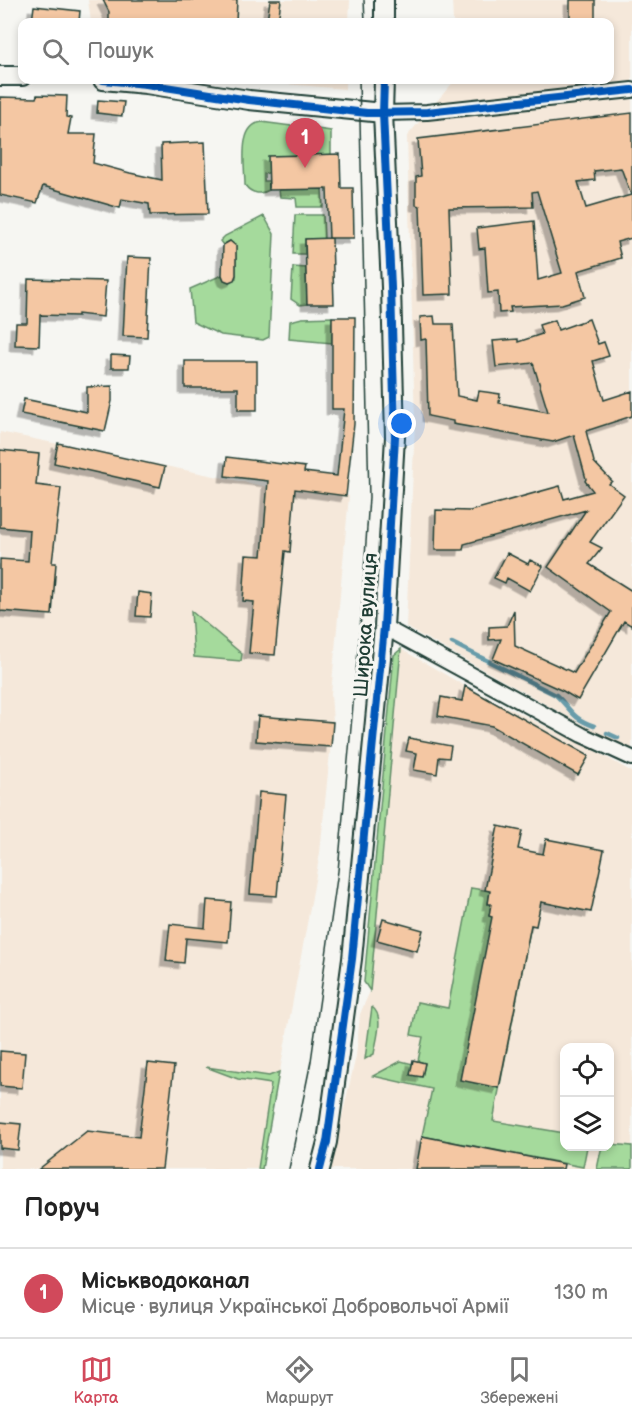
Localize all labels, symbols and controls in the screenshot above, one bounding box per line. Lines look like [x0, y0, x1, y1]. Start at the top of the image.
search box [18, 18, 614, 84]
icon: search [39, 35, 72, 68]
text: Пошук [87, 38, 154, 65]
pin: 1 [286, 118, 324, 168]
your location [387, 409, 416, 438]
street label: Широка вулиця [349, 552, 383, 698]
map controls [560, 1043, 614, 1151]
button: locate [560, 1043, 614, 1097]
button: layers [560, 1097, 614, 1151]
text: Поруч [24, 1193, 100, 1224]
text: Міськводоканал [81, 1268, 250, 1295]
text: 1 [39, 1281, 48, 1305]
text: 130 m [554, 1281, 608, 1305]
text: Місце · вулиця Української Добровольчої Армії [81, 1295, 509, 1319]
tab: Карта [73, 1353, 119, 1408]
tab: Маршрут [265, 1353, 334, 1408]
tab: Збережені [480, 1353, 559, 1408]

